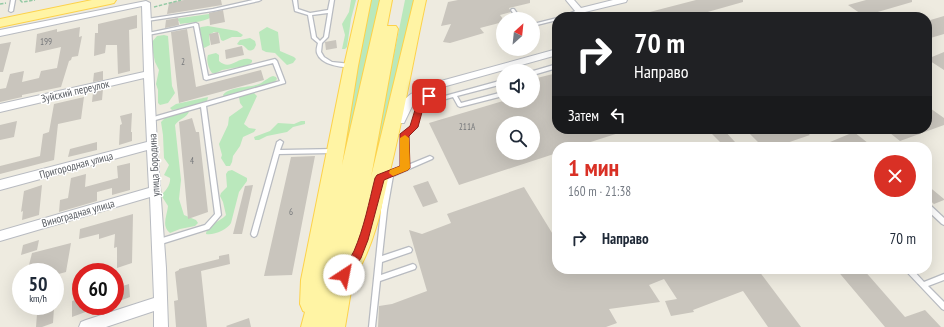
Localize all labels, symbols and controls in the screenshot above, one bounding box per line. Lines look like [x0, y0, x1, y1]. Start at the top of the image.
north arrow [496, 12, 540, 56]
map controls [496, 12, 540, 160]
text: 70 m [634, 24, 685, 61]
icon: right [568, 28, 620, 80]
house number: 199 [40, 36, 52, 47]
house number: 2 [181, 56, 185, 67]
text: Направо [634, 60, 689, 83]
button: sound [496, 64, 540, 108]
street label: Зуйский переулок [39, 76, 111, 106]
pin [412, 79, 446, 113]
icon: arrive [418, 85, 440, 107]
icon: left [607, 104, 629, 126]
text: Затем [568, 106, 599, 125]
button: search [496, 116, 540, 160]
house number: 211А [459, 121, 476, 132]
street label: улица Бородина [145, 133, 163, 197]
street label: Пригородная улица [38, 148, 114, 182]
text: 1 мин [568, 152, 619, 183]
house number: 4 [190, 155, 194, 166]
button: close [874, 155, 916, 197]
text: 160 m · 21:38 [568, 183, 631, 200]
street label: Виноградная улица [40, 196, 116, 230]
house number: 6 [289, 206, 293, 217]
icon: right [568, 227, 590, 249]
text: Направо [602, 229, 649, 248]
text: 70 m [890, 229, 916, 248]
position arrow [323, 254, 365, 296]
speed limit sign: 60 [72, 263, 124, 315]
text: 50 [28, 271, 48, 297]
text: km/h [29, 292, 47, 305]

